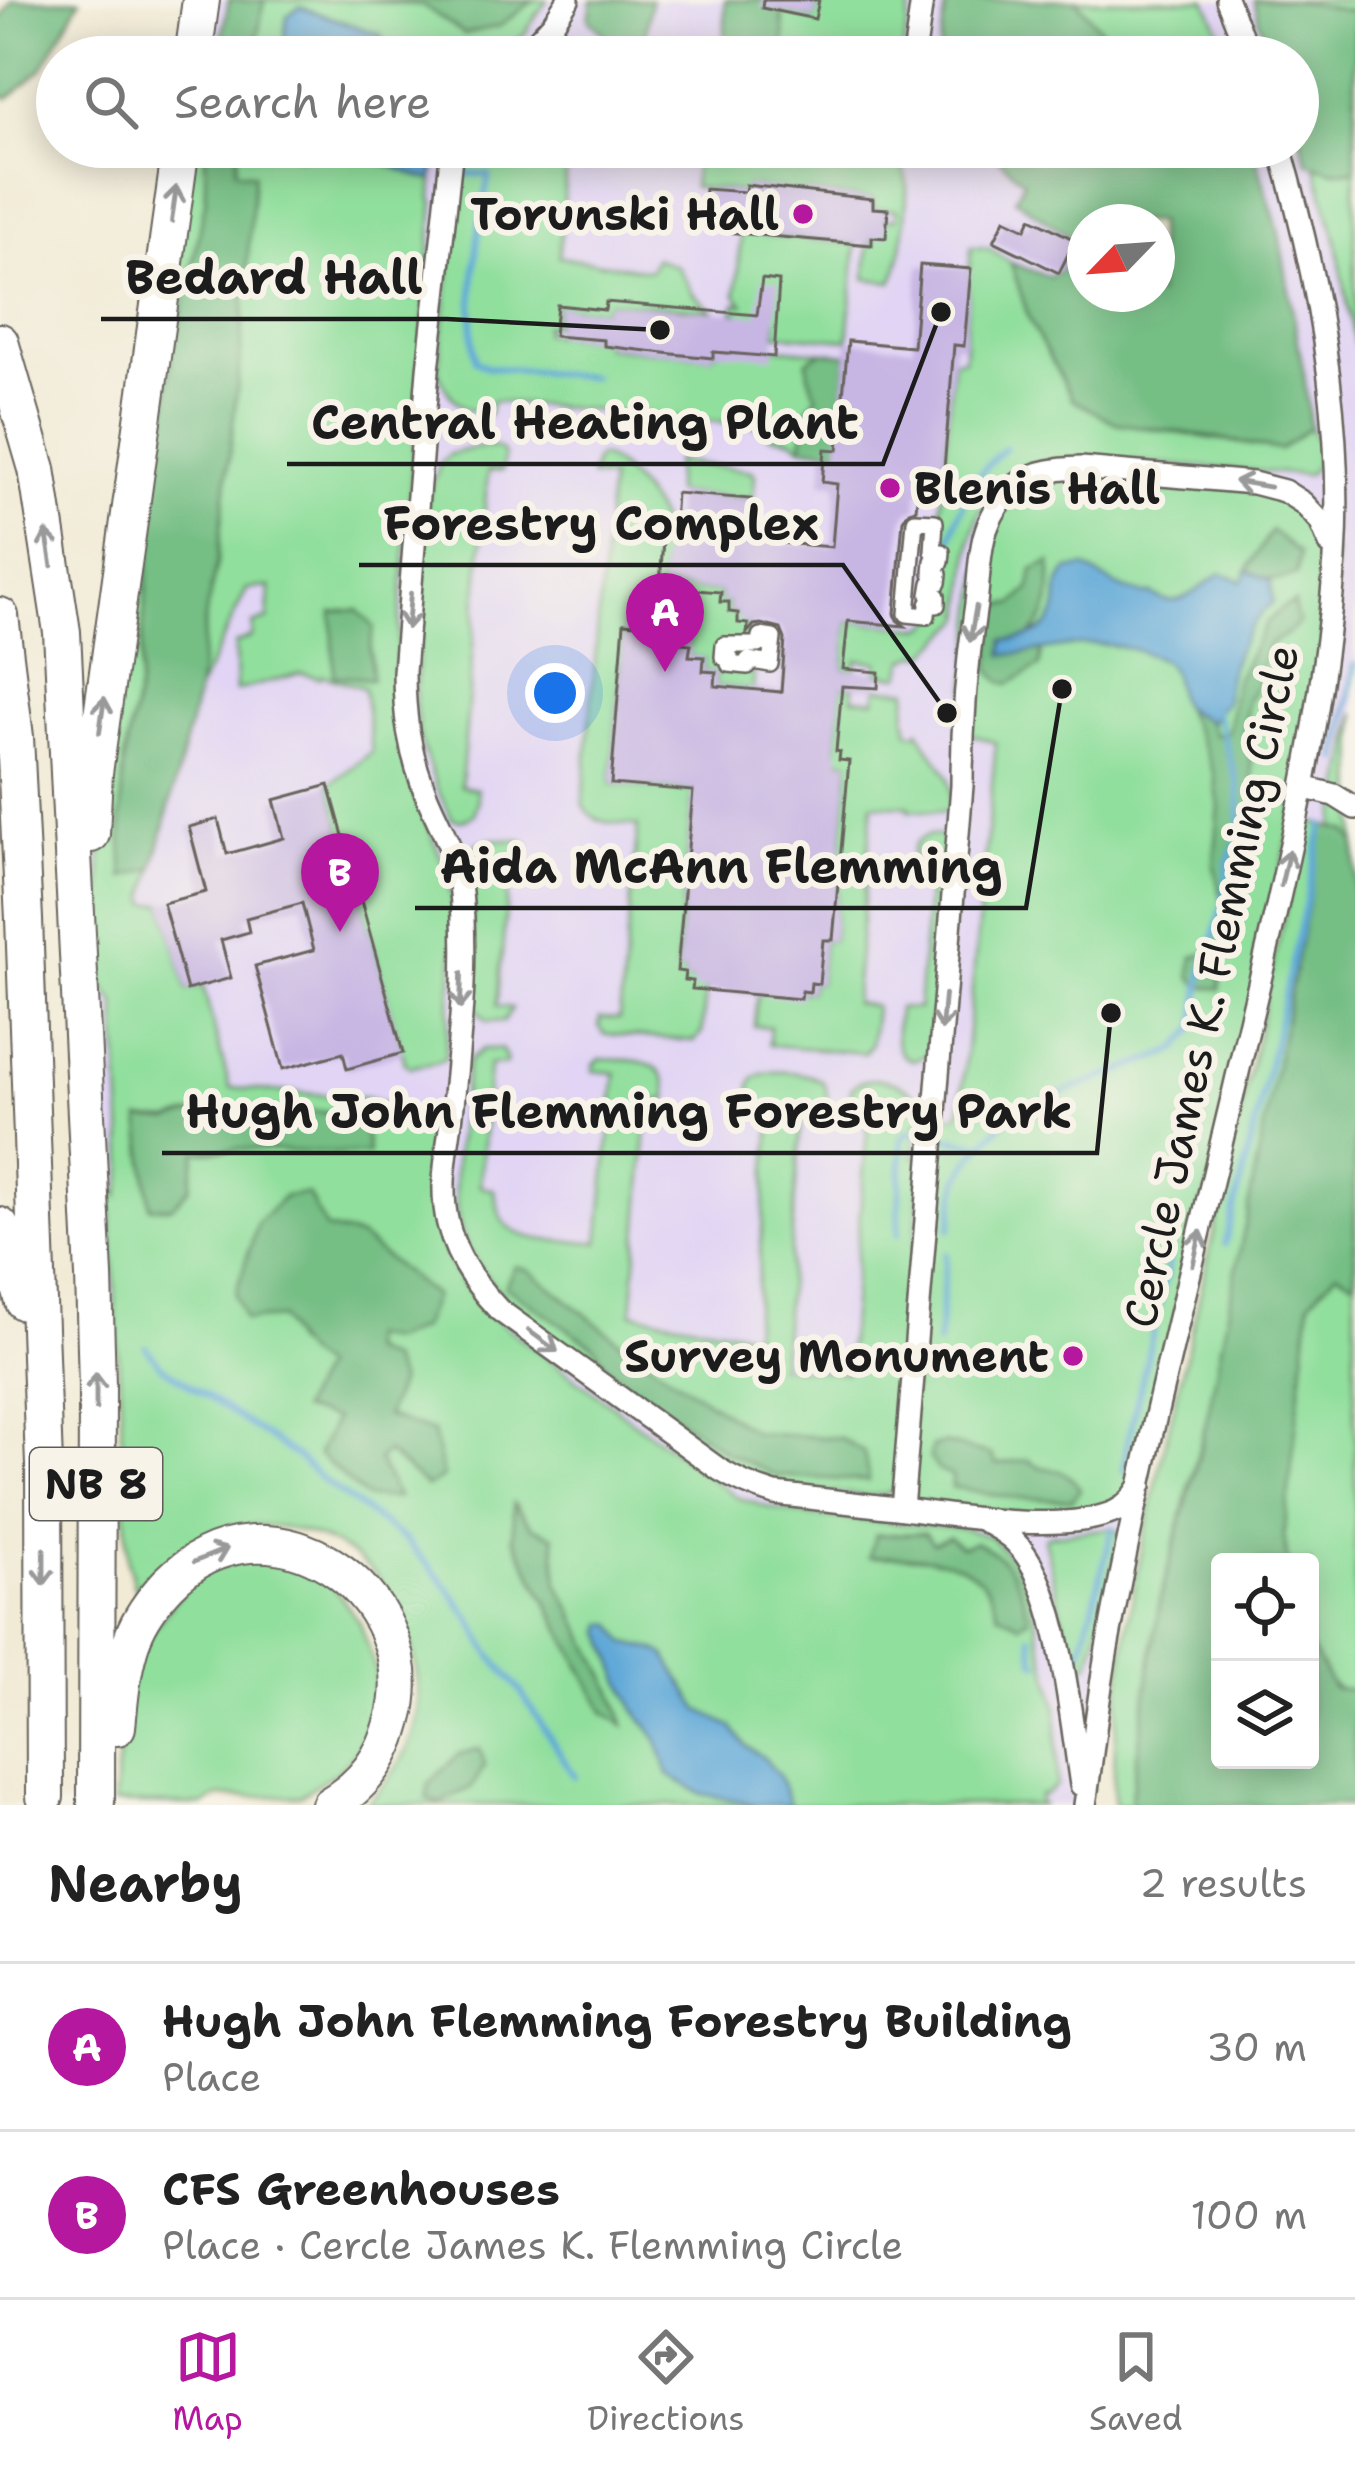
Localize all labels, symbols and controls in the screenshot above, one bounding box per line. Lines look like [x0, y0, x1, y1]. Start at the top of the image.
search box [36, 36, 1319, 168]
icon: search [78, 69, 144, 135]
text: Search here [174, 72, 431, 132]
place label: Torunski Hall [470, 184, 779, 244]
one-way arrow [163, 185, 186, 224]
marker: Torunski Hall [790, 201, 816, 227]
north arrow [1067, 204, 1175, 312]
callout: Bedard Hall [101, 235, 447, 319]
text: Bedard Hall [125, 245, 423, 309]
callout: Central Heating Plant [287, 380, 883, 464]
text: Central Heating Plant [311, 390, 859, 454]
place label: Blenis Hall [914, 458, 1160, 518]
one-way arrow [1234, 472, 1273, 495]
marker: Blenis Hall [877, 475, 903, 501]
callout: Forestry Complex [359, 481, 843, 565]
text: Forestry Complex [383, 491, 819, 555]
one-way arrow [37, 529, 60, 568]
pin: A [626, 573, 704, 672]
one-way arrow [398, 591, 421, 630]
one-way arrow [960, 603, 983, 642]
street label: Cercle James K. Flemming Circle [1109, 639, 1313, 1333]
your location [525, 663, 585, 723]
one-way arrow [91, 696, 114, 735]
callout: Aida McAnn Flemming [415, 824, 1026, 908]
pin: B [301, 833, 379, 932]
text: Aida McAnn Flemming [440, 834, 1002, 898]
one-way arrow [1275, 850, 1298, 888]
one-way arrow [449, 971, 472, 1010]
one-way arrow [931, 992, 954, 1031]
callout: Hugh John Flemming Forestry Park [162, 1069, 1097, 1153]
text: Hugh John Flemming Forestry Park [185, 1079, 1073, 1143]
one-way arrow [1187, 1230, 1209, 1268]
place label: Survey Monument [624, 1326, 1049, 1386]
one-way arrow [526, 1328, 559, 1354]
marker: Survey Monument [1060, 1343, 1086, 1369]
one-way arrow [85, 1372, 108, 1411]
road number: NB 8 [30, 1448, 162, 1520]
one-way arrow [192, 1543, 229, 1564]
one-way arrow [33, 1547, 55, 1586]
map controls [1211, 1553, 1319, 1769]
button: locate [1211, 1553, 1319, 1661]
button: layers [1211, 1661, 1319, 1769]
text: Nearby [48, 1849, 243, 1917]
text: 2 results [1140, 1857, 1307, 1909]
text: Hugh John Flemming Forestry Building [162, 1991, 1072, 2051]
text: A [72, 2021, 102, 2073]
text: 30 m [1206, 2021, 1307, 2073]
text: Place [162, 2051, 261, 2103]
text: CFS Greenhouses [162, 2159, 560, 2219]
text: B [75, 2189, 99, 2241]
text: 100 m [1191, 2189, 1307, 2241]
text: Place · Cercle James K. Flemming Circle [162, 2219, 903, 2271]
tab: Map [172, 2324, 243, 2441]
tab: Directions [587, 2324, 745, 2441]
tab: Saved [1089, 2324, 1183, 2441]

